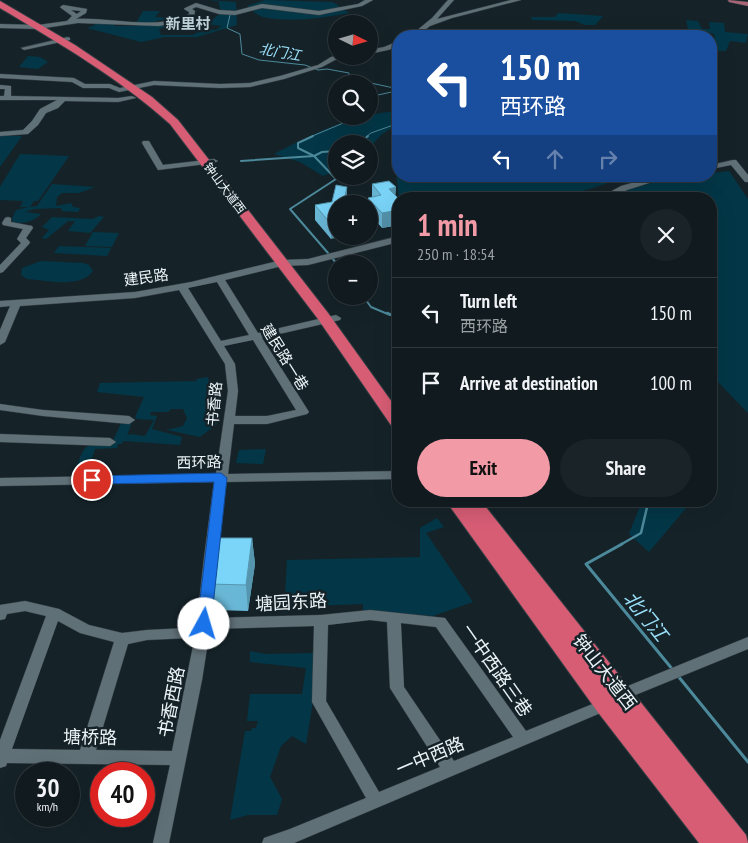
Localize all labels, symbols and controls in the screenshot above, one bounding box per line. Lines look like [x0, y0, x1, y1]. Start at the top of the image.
district label: 新里村 [165, 14, 211, 33]
north arrow [328, 15, 378, 65]
map controls [328, 15, 378, 305]
water label: 北门江 [258, 39, 304, 65]
text: 150 m [500, 44, 581, 90]
icon: left [417, 50, 482, 115]
button: search [328, 75, 378, 125]
text: 西环路 [500, 92, 566, 120]
button: layers [328, 135, 378, 185]
icon: left [488, 145, 516, 173]
icon: ahead [541, 145, 569, 173]
icon: right [594, 145, 622, 173]
street label: 钟山大道西 [201, 160, 249, 216]
button: + [328, 195, 378, 245]
text: 1 min [417, 205, 478, 244]
button: close [640, 209, 692, 261]
text: 250 m · 18:54 [417, 244, 495, 264]
button: − [328, 255, 378, 305]
street label: 建民路 [122, 264, 170, 290]
text: Turn left [460, 289, 517, 313]
icon: left [417, 299, 445, 327]
text: 150 m [650, 301, 692, 325]
text: 西环路 [460, 316, 508, 336]
street label: 建民路一巷 [257, 320, 313, 394]
icon: arrive [417, 369, 445, 397]
text: Arrive at destination [460, 371, 598, 395]
text: 100 m [650, 371, 692, 395]
street label: 书香路 [203, 381, 225, 427]
button: Exit [417, 439, 550, 497]
button: Share [560, 439, 692, 497]
street label: 西环路 [176, 452, 222, 472]
pin [71, 459, 113, 501]
icon: arrive [78, 466, 106, 494]
water label: 北门江 [619, 586, 675, 647]
street label: 塘园东路 [254, 589, 328, 615]
position arrow [177, 597, 229, 649]
street label: 一中西路三巷 [457, 619, 537, 721]
street label: 钟山大道西 [568, 629, 642, 715]
street label: 书香西路 [153, 664, 189, 740]
street label: 塘桥路 [63, 725, 117, 749]
street label: 一中西路 [392, 731, 468, 781]
speed limit sign: 40 [90, 762, 155, 827]
text: 30 [36, 772, 59, 804]
text: km/h [37, 799, 58, 814]

